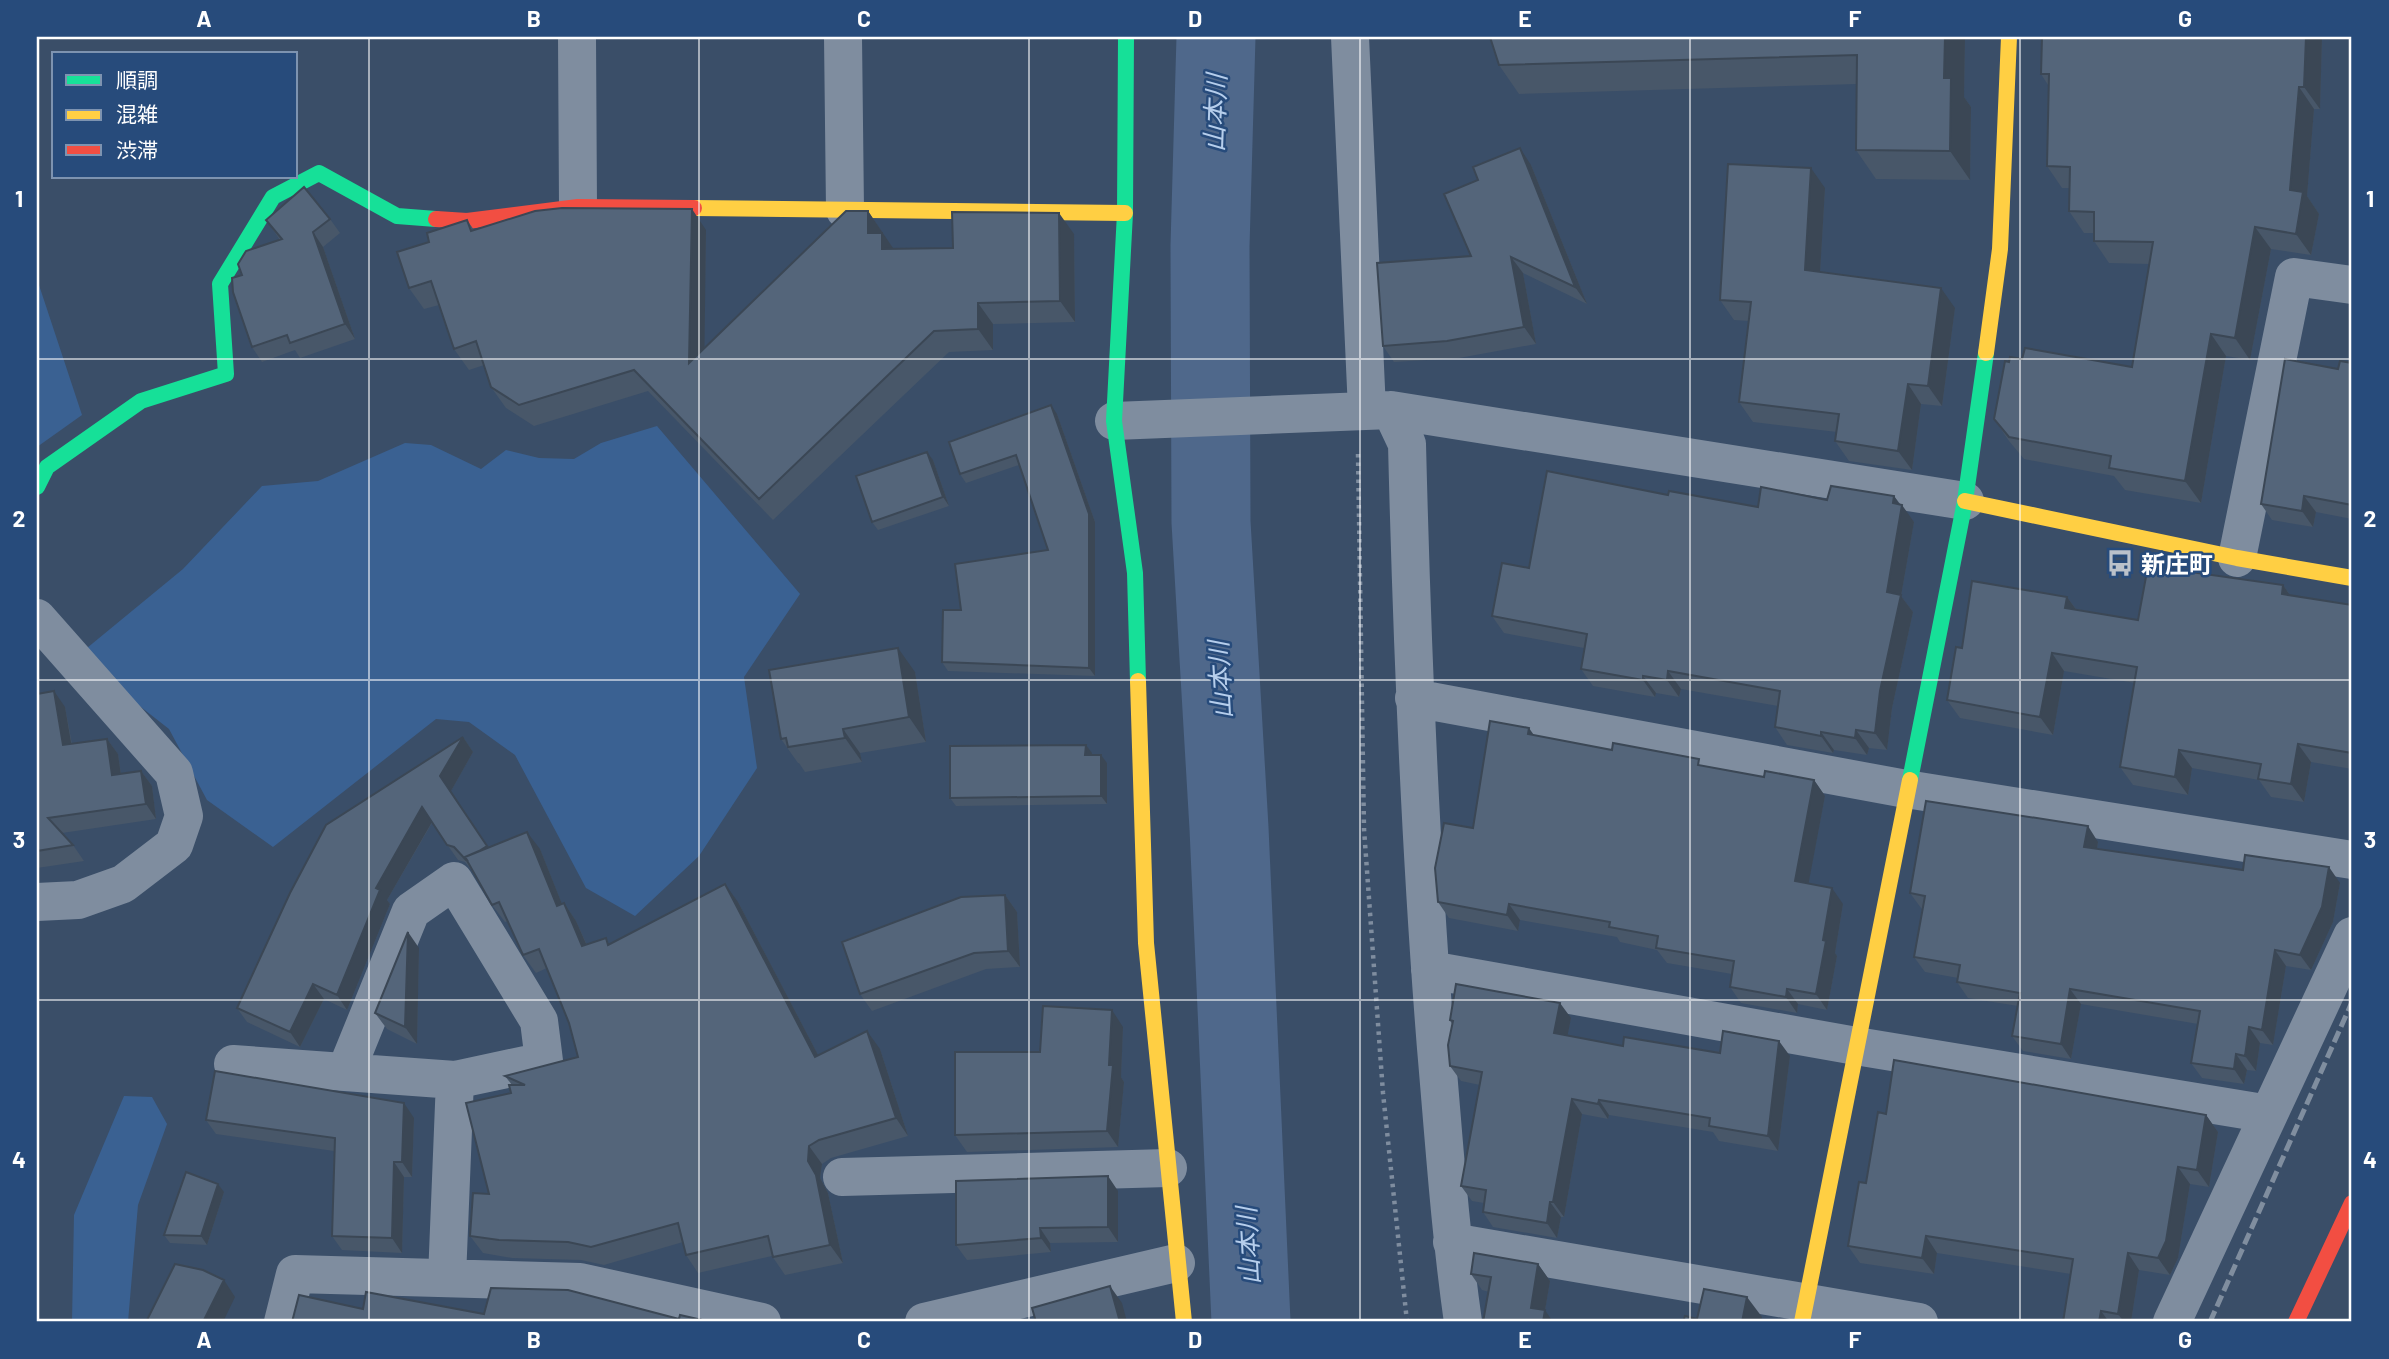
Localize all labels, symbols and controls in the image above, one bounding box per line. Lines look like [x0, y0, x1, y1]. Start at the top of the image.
text: A [196, 4, 212, 32]
text: B [527, 4, 541, 32]
text: C [857, 4, 871, 32]
text: D [1188, 4, 1202, 32]
text: E [1518, 4, 1532, 32]
text: F [1849, 4, 1862, 32]
text: G [2178, 4, 2192, 32]
legend [52, 52, 298, 178]
text: 順調 [116, 67, 158, 92]
water label: 山本川 [1197, 70, 1231, 153]
text: 混雑 [116, 101, 158, 126]
text: 渋滞 [116, 137, 158, 162]
text: 1 [15, 184, 23, 212]
text: 1 [2366, 184, 2374, 212]
text: 2 [13, 504, 25, 532]
text: 2 [2364, 504, 2376, 532]
bus stop icon: 新庄町 [2105, 548, 2135, 578]
place label: 新庄町 [2141, 549, 2213, 578]
water label: 山本川 [1201, 637, 1237, 720]
text: 3 [13, 825, 25, 853]
text: 3 [2364, 825, 2376, 853]
text: 4 [12, 1145, 26, 1173]
text: 4 [2363, 1145, 2377, 1173]
water label: 山本川 [1229, 1203, 1265, 1286]
text: A [196, 1325, 212, 1353]
text: B [527, 1325, 541, 1353]
text: C [857, 1325, 871, 1353]
text: D [1188, 1325, 1202, 1353]
text: E [1518, 1325, 1532, 1353]
text: F [1849, 1325, 1862, 1353]
text: G [2178, 1325, 2192, 1353]

